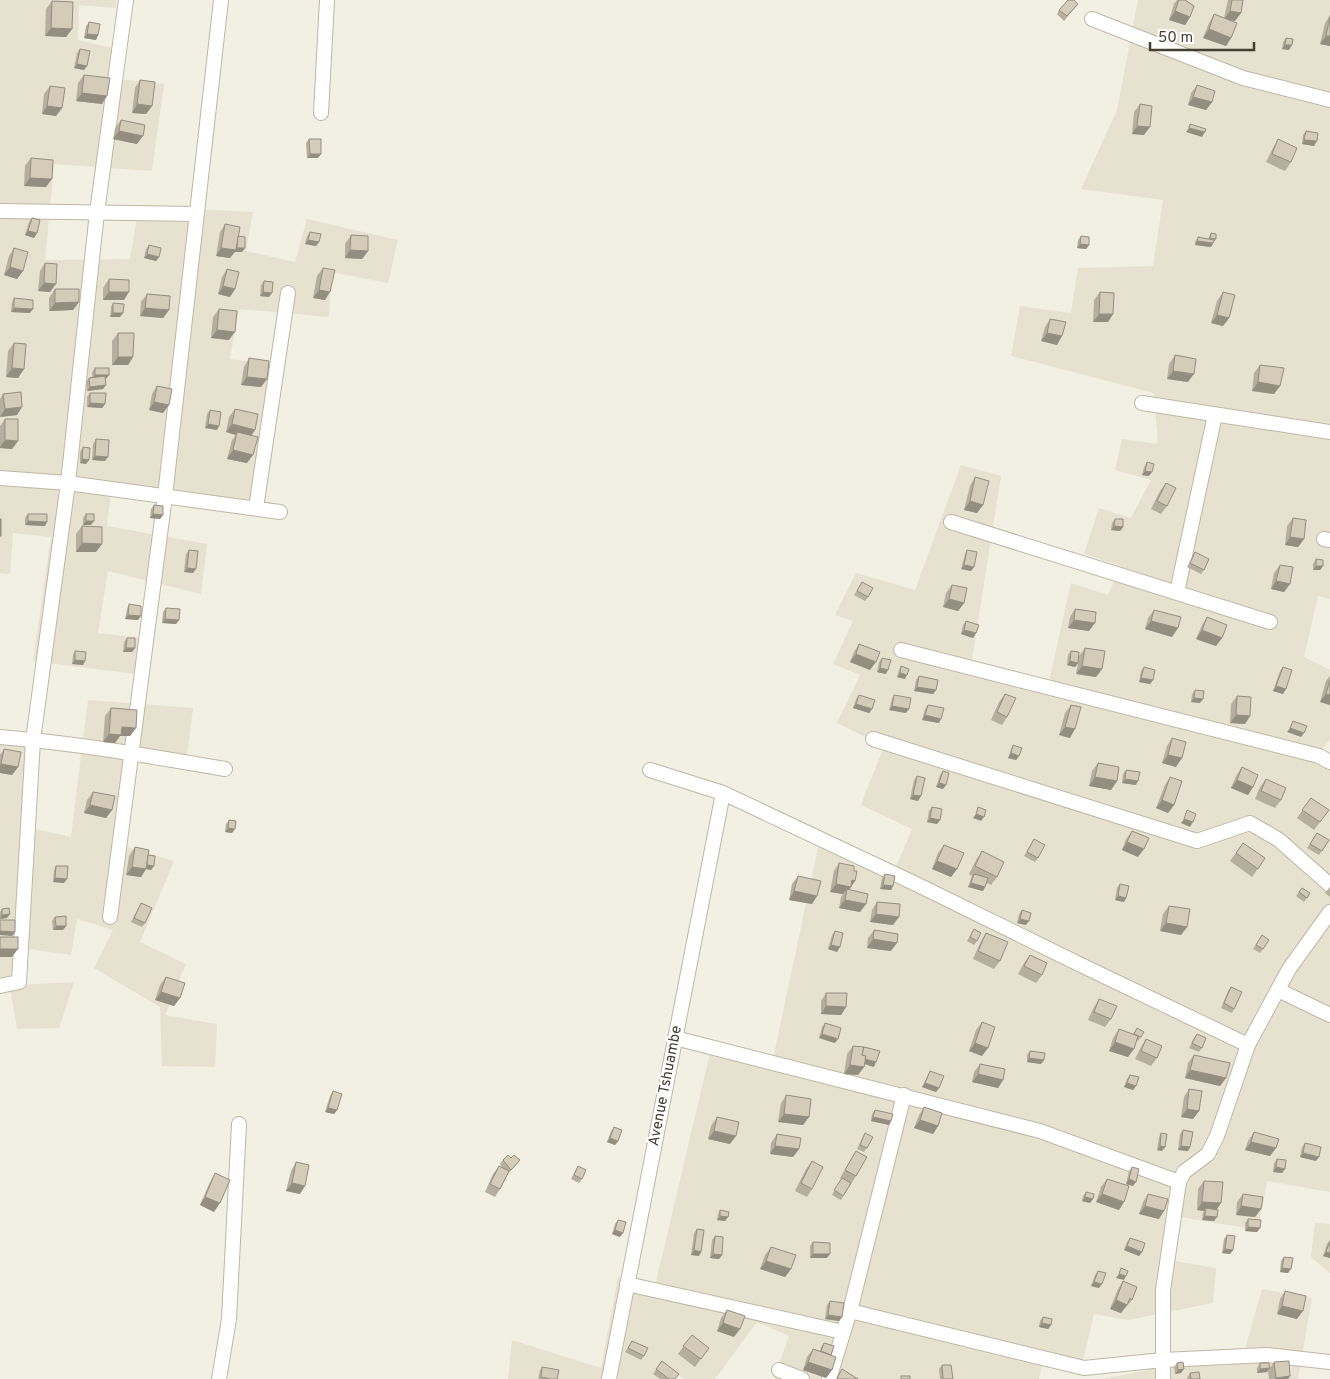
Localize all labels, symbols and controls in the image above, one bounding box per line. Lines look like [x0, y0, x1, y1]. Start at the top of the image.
scale bar [1150, 20, 1254, 52]
text: 50 m [1158, 29, 1193, 48]
street label: Avenue Tshuambe [645, 1024, 687, 1148]

